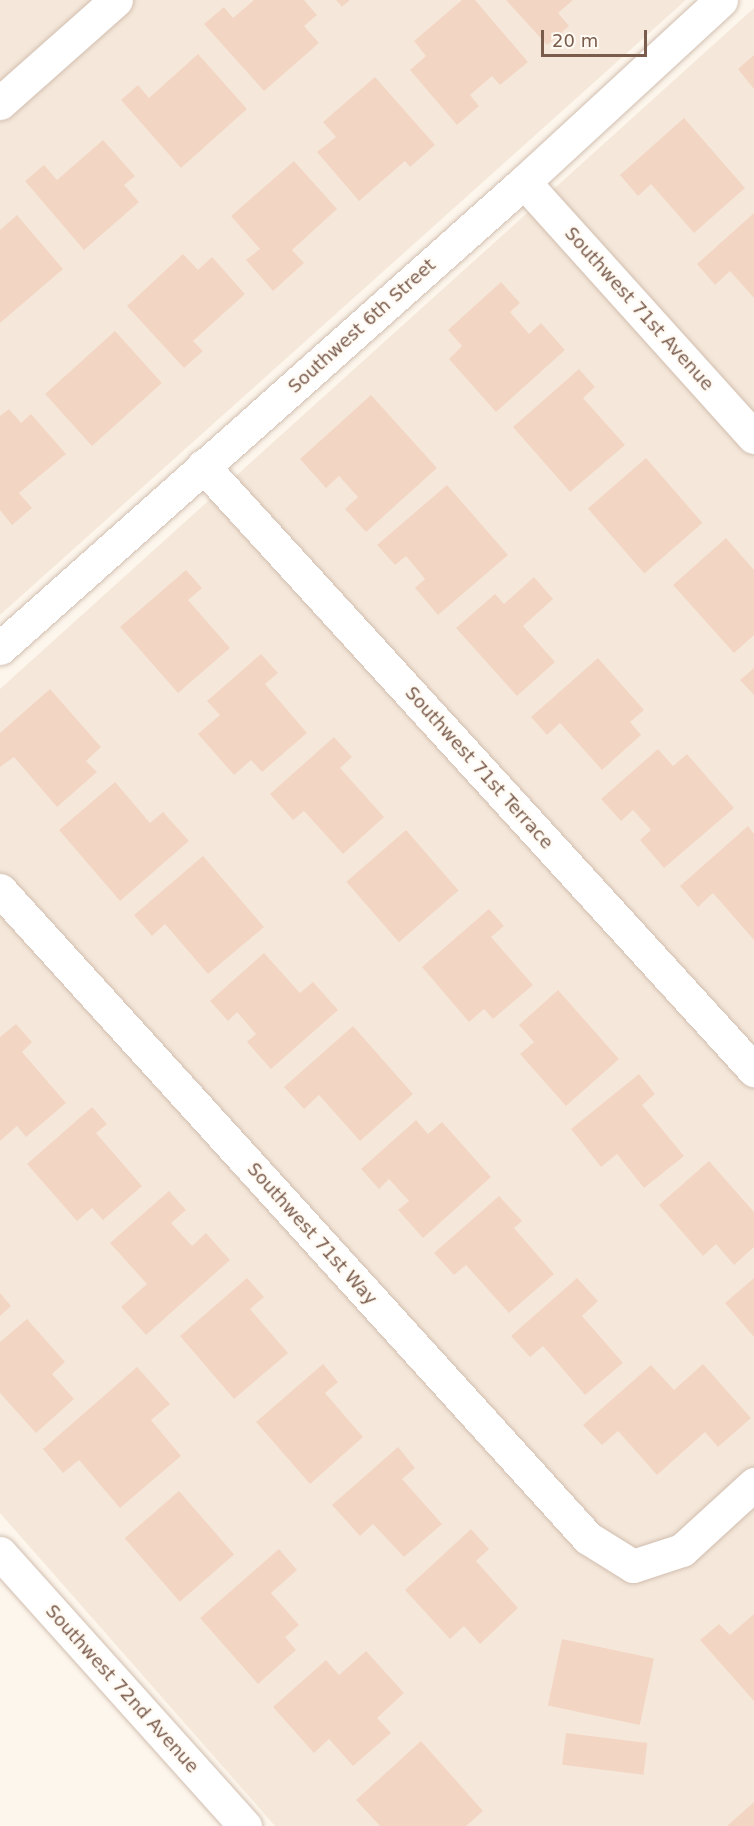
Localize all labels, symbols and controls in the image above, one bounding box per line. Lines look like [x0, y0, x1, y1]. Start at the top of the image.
scale bar [544, 18, 650, 56]
text: 20 m [552, 30, 598, 51]
street label: Southwest 71st Avenue [560, 223, 718, 395]
street label: Southwest 6th Street [284, 254, 440, 398]
street label: Southwest 71st Terrace [400, 682, 558, 854]
street label: Southwest 71st Way [243, 1159, 381, 1309]
street label: Southwest 72nd Avenue [41, 1601, 203, 1777]

